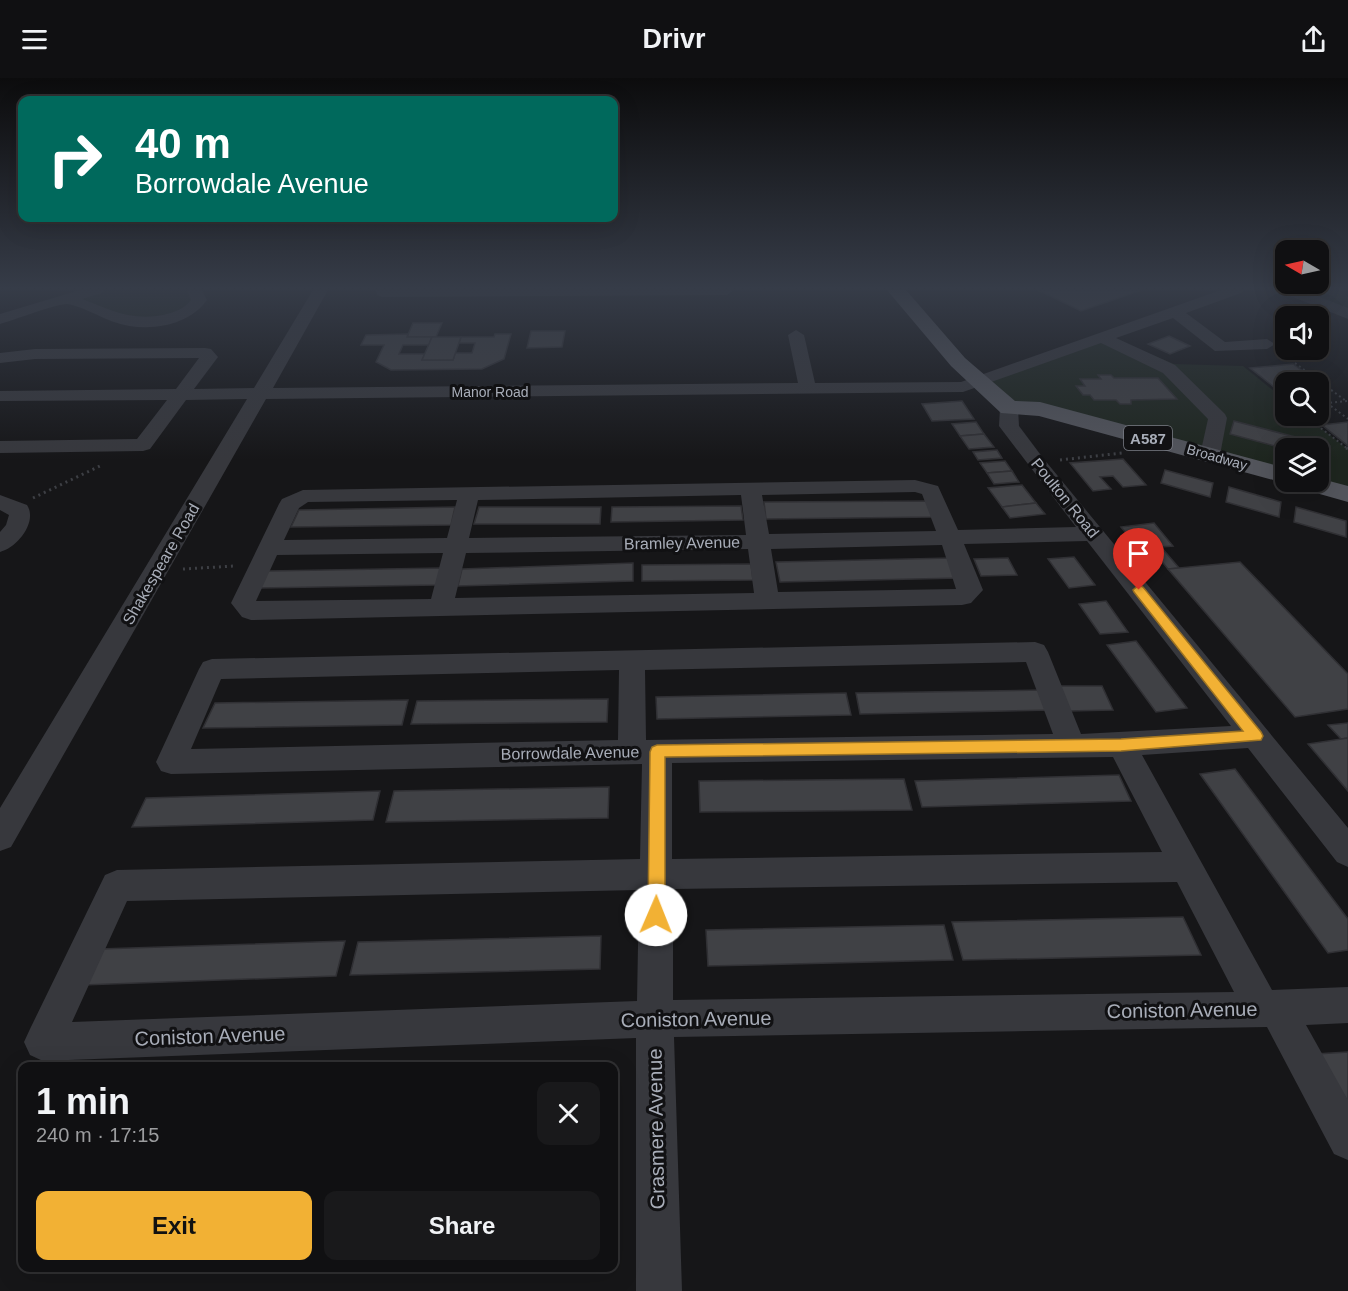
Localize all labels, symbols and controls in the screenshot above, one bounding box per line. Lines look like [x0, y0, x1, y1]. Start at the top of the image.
icon: menu [18, 23, 51, 56]
icon: share [1297, 23, 1330, 56]
text: Drivr [642, 24, 706, 54]
icon: right [36, 120, 114, 198]
text: 40 m [135, 120, 231, 167]
text: Borrowdale Avenue [135, 169, 369, 199]
north arrow [1275, 240, 1329, 294]
map controls [1275, 240, 1329, 492]
button: sound [1275, 306, 1329, 360]
button: search [1275, 372, 1329, 426]
street label: Manor Road [451, 384, 529, 400]
road number: A587 [1124, 426, 1172, 450]
button: layers [1275, 438, 1329, 492]
street label: Broadway [1185, 441, 1249, 473]
street label: Poulton Road [1028, 455, 1102, 541]
street label: Shakespeare Road [119, 500, 203, 628]
pin [1113, 528, 1164, 590]
street label: Bramley Avenue [624, 533, 740, 553]
icon: arrive [1122, 537, 1155, 570]
street label: Borrowdale Avenue [501, 743, 639, 763]
position arrow [624, 883, 688, 947]
street label: Coniston Avenue [1106, 998, 1258, 1022]
street label: Coniston Avenue [620, 1007, 772, 1031]
street label: Coniston Avenue [134, 1022, 286, 1050]
street label: Grasmere Avenue [644, 1048, 668, 1210]
text: 1 min [36, 1081, 130, 1122]
button: close [537, 1082, 600, 1145]
text: 240 m · 17:15 [36, 1124, 159, 1146]
button: Exit [36, 1191, 312, 1260]
button: Share [324, 1191, 600, 1260]

